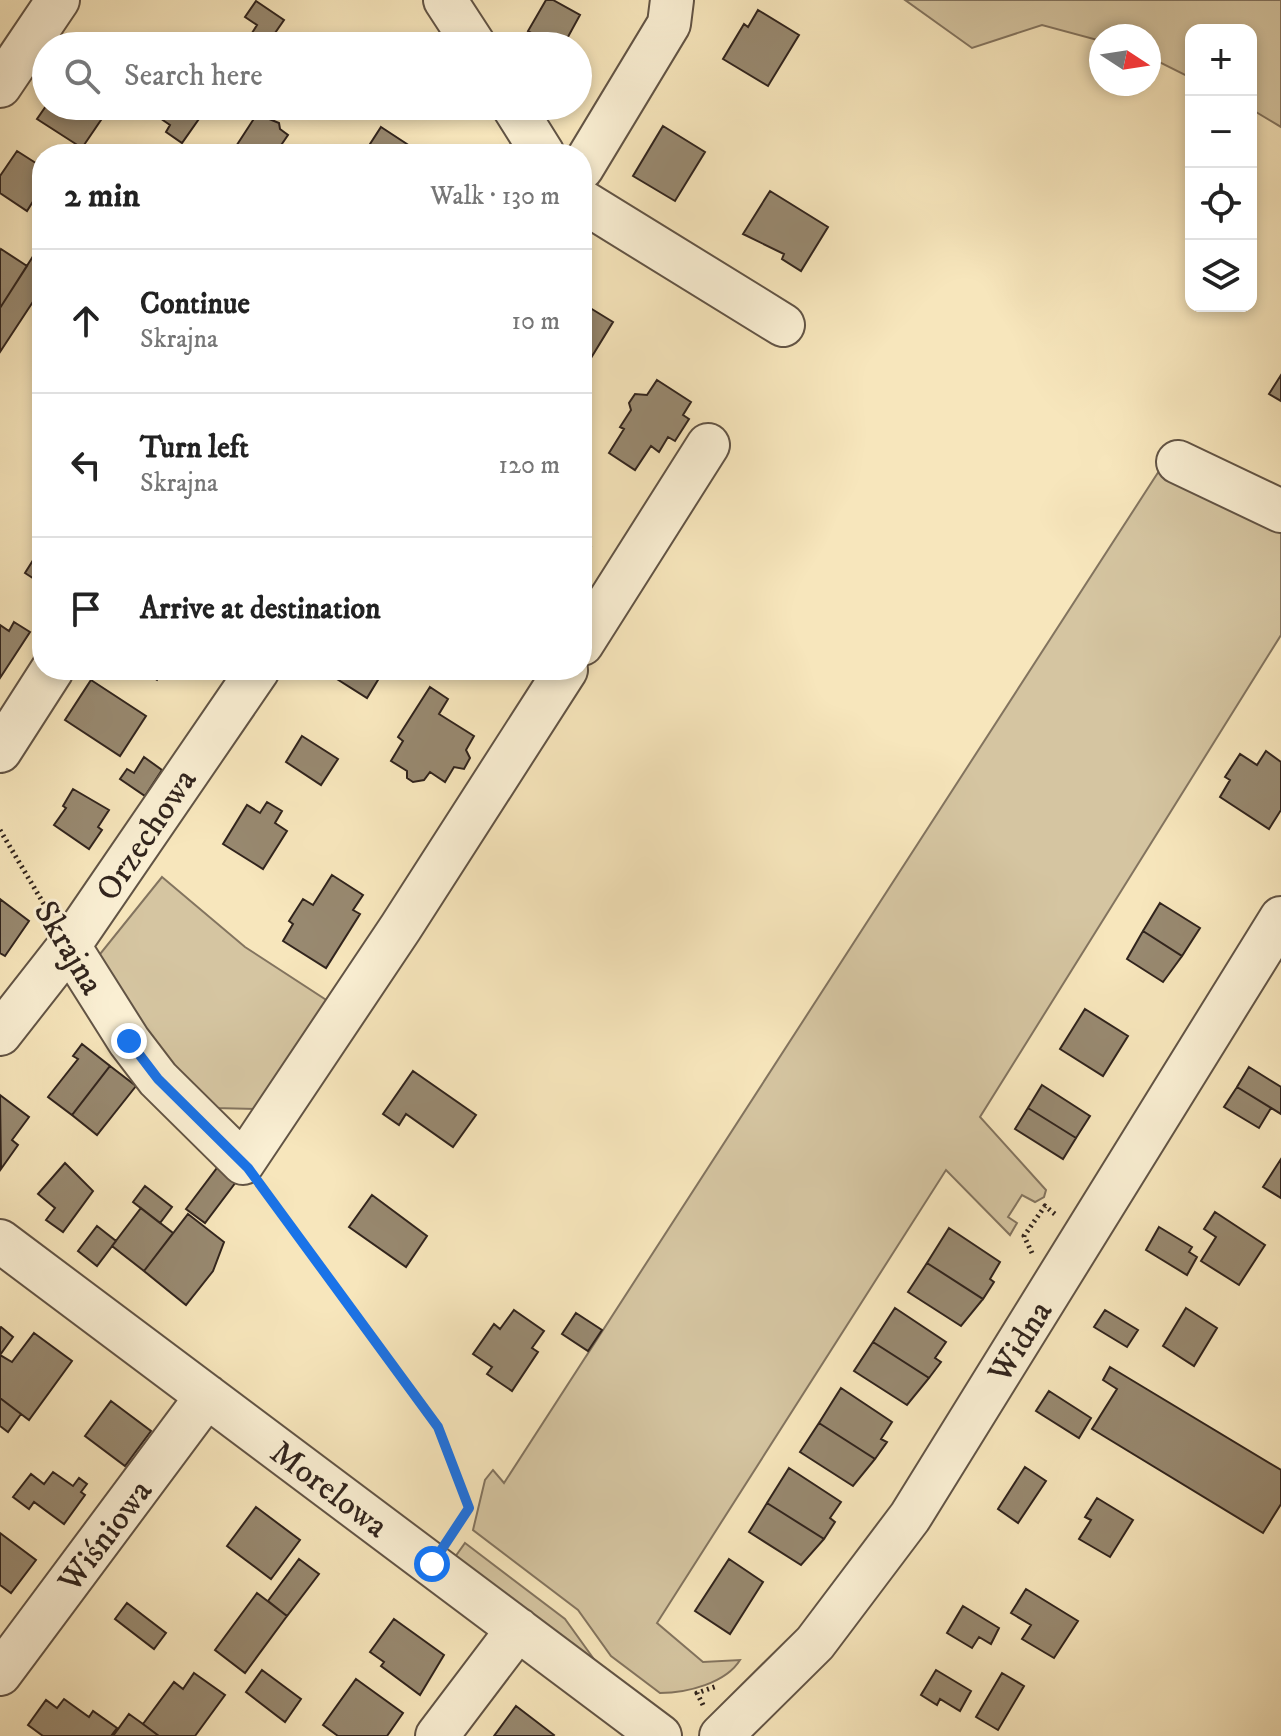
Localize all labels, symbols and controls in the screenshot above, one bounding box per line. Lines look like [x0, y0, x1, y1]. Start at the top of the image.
north arrow [1089, 24, 1161, 96]
map controls [1185, 24, 1257, 312]
button: + [1185, 24, 1257, 96]
search box [32, 32, 592, 120]
icon: search [60, 54, 104, 98]
text: Search here [124, 58, 263, 95]
button: − [1185, 96, 1257, 168]
button: locate [1185, 168, 1257, 240]
text: 2 min [64, 175, 140, 217]
text: Walk · 130 m [430, 180, 560, 213]
button: layers [1185, 240, 1257, 312]
text: Continue [140, 286, 250, 323]
icon: ahead [64, 299, 108, 343]
text: 10 m [511, 305, 560, 338]
text: Skrajna [140, 323, 218, 356]
text: Turn left [140, 430, 249, 467]
icon: left [64, 443, 108, 487]
text: 120 m [499, 449, 560, 482]
text: Skrajna [140, 467, 218, 500]
icon: arrive [64, 587, 108, 631]
text: Arrive at destination [140, 591, 381, 628]
street label: Orzechowa [87, 760, 206, 909]
street label: Skrajna [24, 893, 113, 1003]
route end [111, 1023, 147, 1059]
street label: Widna [979, 1293, 1062, 1392]
street label: Morelowa [262, 1432, 396, 1548]
street label: Wiśniowa [49, 1471, 162, 1602]
route start [414, 1546, 450, 1582]

